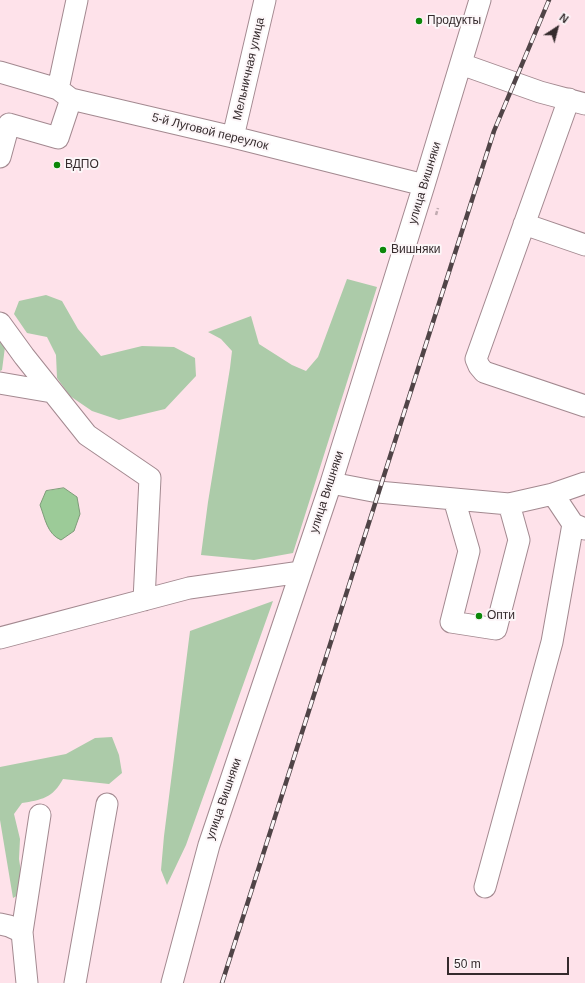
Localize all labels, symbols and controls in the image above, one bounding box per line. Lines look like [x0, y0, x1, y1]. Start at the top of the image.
north arrow [537, 8, 577, 48]
text: N [557, 11, 571, 25]
place label: Продукты [427, 14, 481, 28]
street label: Мельничная улица [230, 16, 268, 122]
marker: Продукты [414, 16, 424, 26]
street label: 5-й Луговой переулок [150, 111, 270, 153]
street label: улица Вишняки [406, 140, 444, 226]
place label: ВДПО [65, 158, 99, 172]
marker: ВДПО [52, 160, 62, 170]
place label: Вишняки [391, 243, 440, 257]
marker: Вишняки [378, 245, 388, 255]
street label: улица Вишняки [307, 449, 347, 535]
place label: Опти [487, 609, 515, 623]
marker: Опти [474, 611, 484, 621]
street label: улица Вишняки [203, 756, 245, 842]
scale bar [449, 949, 571, 975]
text: 50 m [454, 957, 481, 971]

